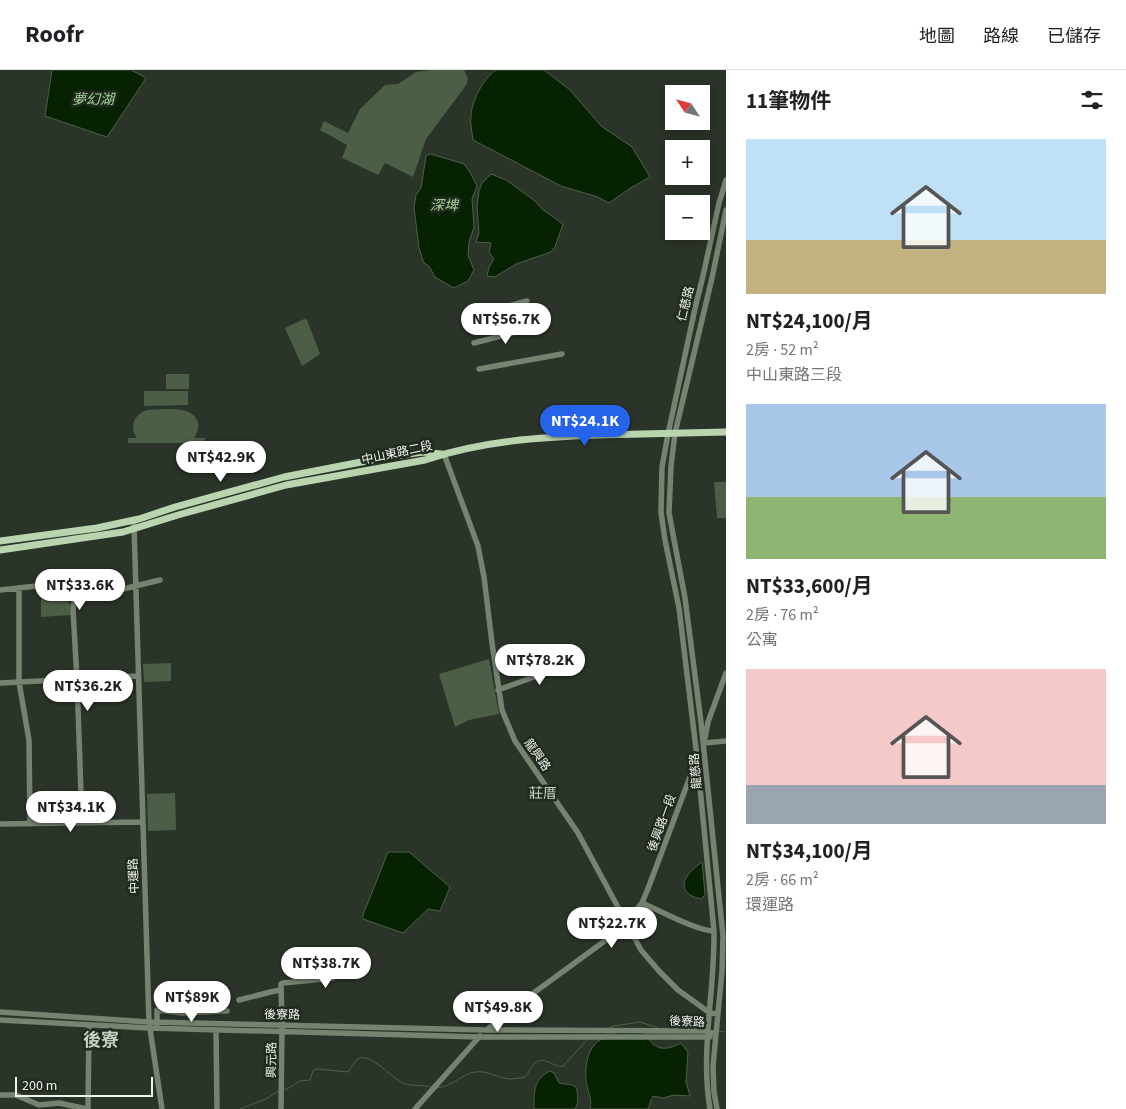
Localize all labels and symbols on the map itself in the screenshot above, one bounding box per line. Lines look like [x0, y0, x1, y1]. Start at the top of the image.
north arrow [665, 85, 710, 130]
water label: 夢幻湖 [72, 90, 116, 110]
water label: 深埤 [430, 196, 460, 216]
street label: 仁慈路 [673, 284, 699, 324]
pin: NT$56.7K [454, 302, 558, 345]
pin: NT$24.1K [533, 404, 637, 447]
street label: 中山東路二段 [360, 437, 434, 469]
pin: NT$42.9K [169, 440, 273, 483]
pin: NT$33.6K [28, 568, 132, 611]
pin: NT$78.2K [488, 644, 592, 686]
pin: NT$36.2K [36, 670, 140, 712]
street label: 龍興路 [520, 735, 554, 775]
street label: 龍慈路 [686, 752, 706, 790]
district label: 莊厝 [529, 784, 557, 804]
pin: NT$34.1K [19, 790, 123, 833]
street label: 後興路一段 [644, 792, 680, 854]
street label: 中運路 [125, 858, 143, 894]
pin: NT$22.7K [560, 906, 664, 949]
pin: NT$38.7K [274, 946, 378, 989]
pin: NT$89K [151, 980, 233, 1023]
pin: NT$49.8K [446, 990, 550, 1033]
street label: 後寮路 [264, 1006, 300, 1024]
street label: 後寮路 [669, 1013, 705, 1031]
district label: 後寮 [83, 1028, 119, 1053]
street label: 興元路 [263, 1042, 281, 1078]
scale bar [15, 1074, 152, 1097]

